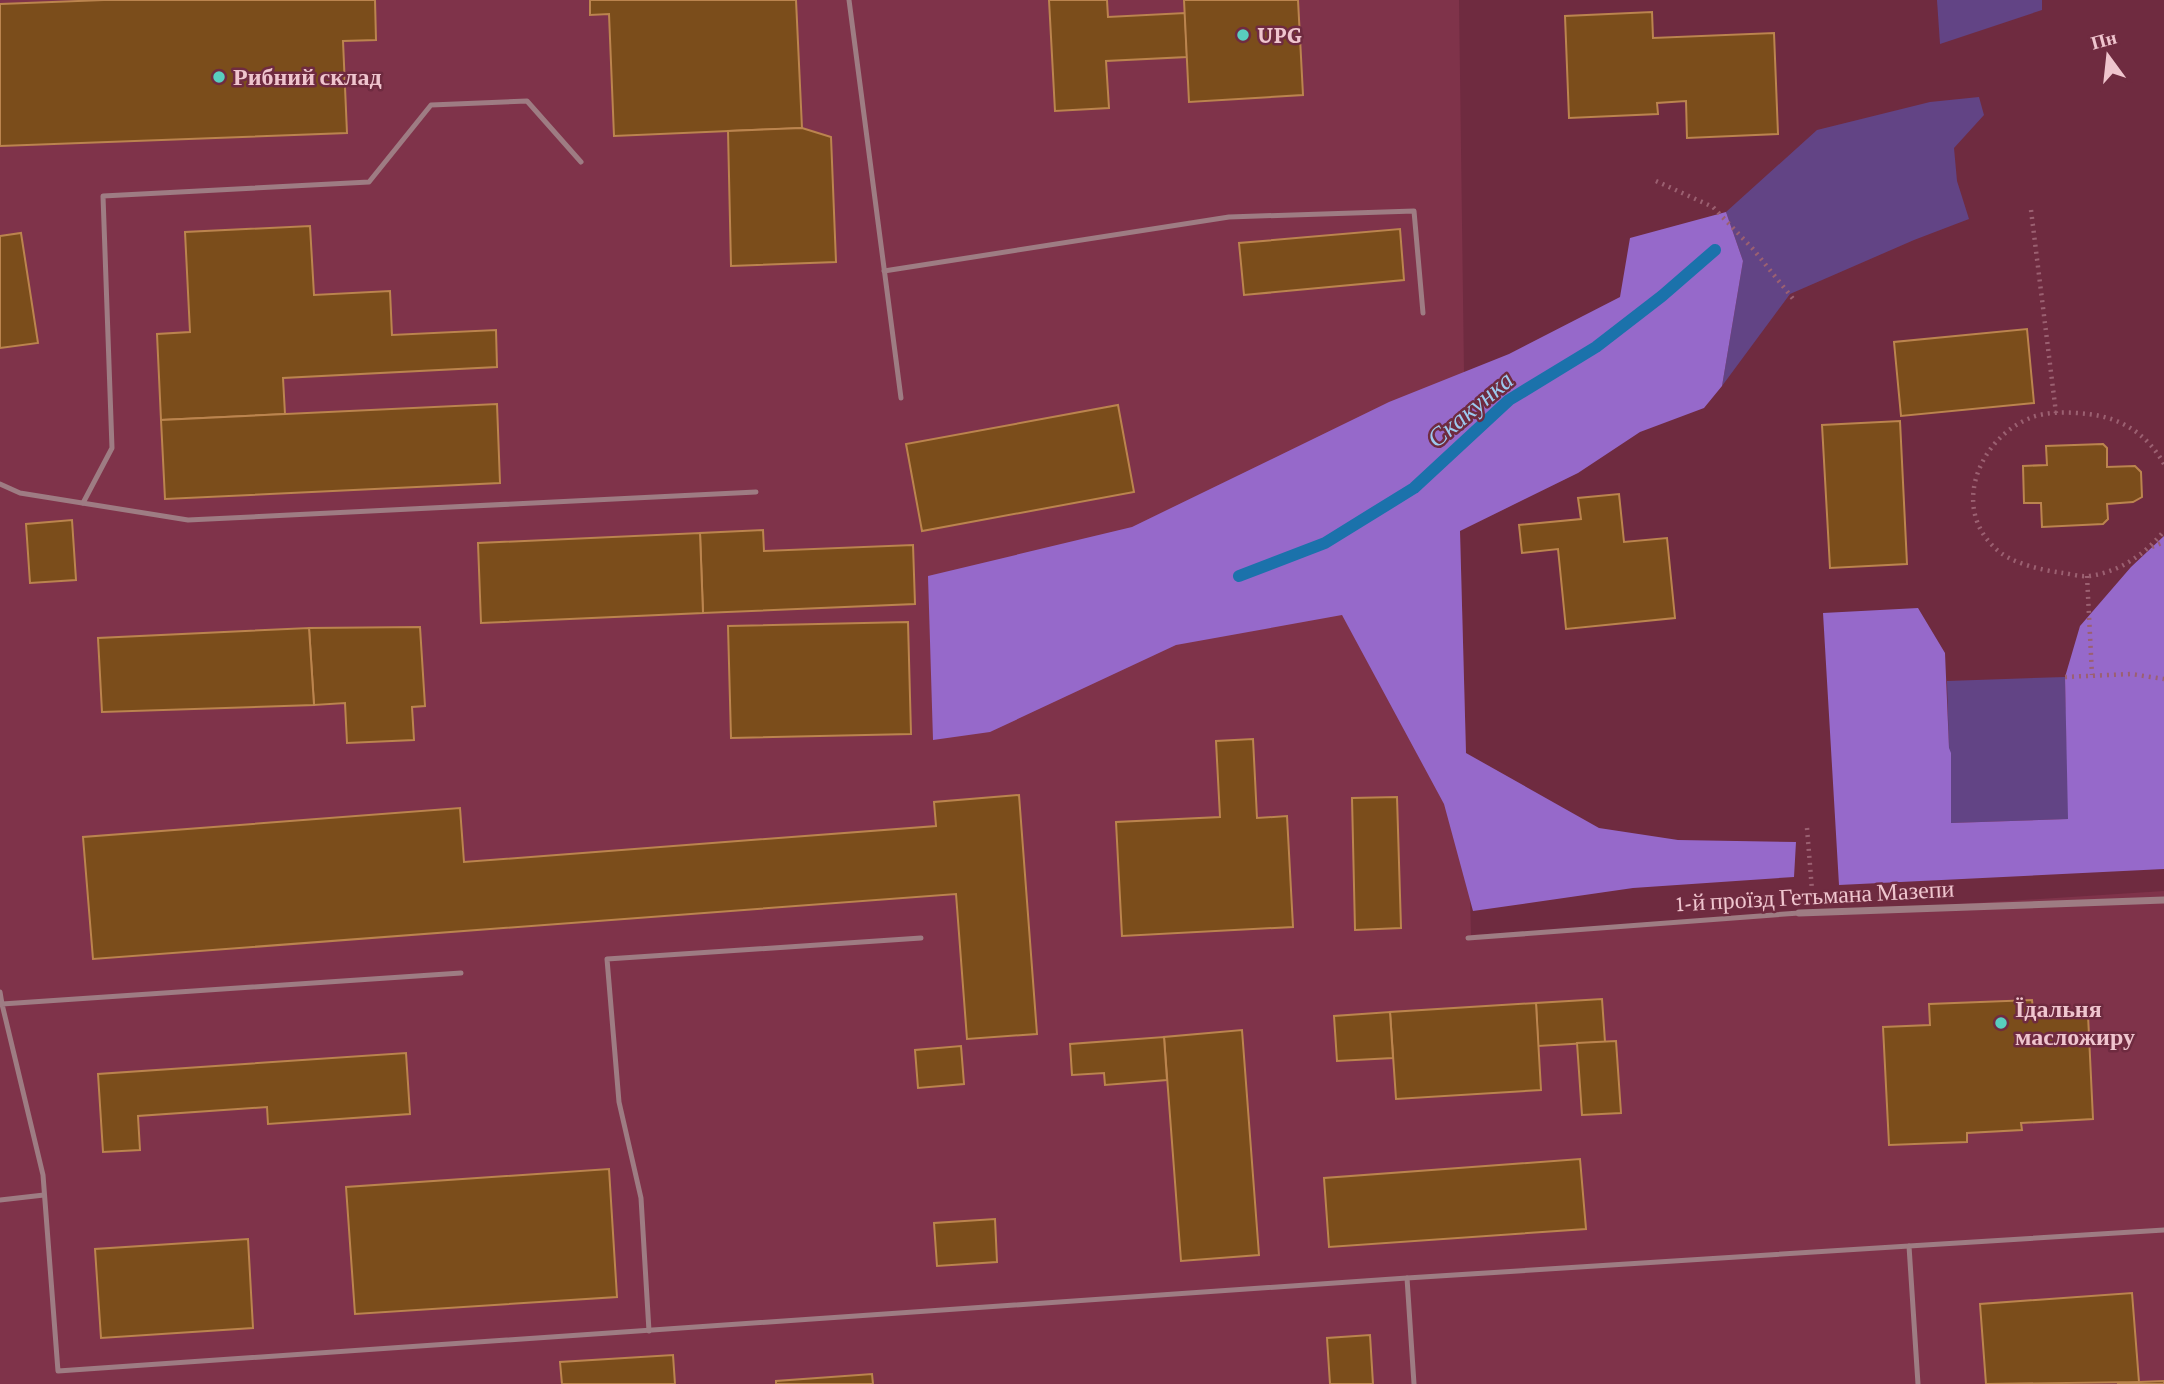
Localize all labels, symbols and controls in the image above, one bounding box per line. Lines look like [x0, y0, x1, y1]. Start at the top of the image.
place label: UPG [1257, 21, 1302, 48]
north arrow [2073, 21, 2143, 91]
marker: UPG [1235, 27, 1251, 43]
text: Пн [2089, 27, 2119, 54]
place label: Рибний склад [233, 63, 382, 90]
marker: Рибний склад [211, 69, 227, 85]
water label: Скакунка [1422, 365, 1519, 454]
street label: 1-й проїзд Гетьмана Мазепи [1675, 875, 1955, 916]
place label: Їдальня масложиру [2015, 995, 2135, 1050]
marker: Їдальня масложиру [1993, 1015, 2009, 1031]

